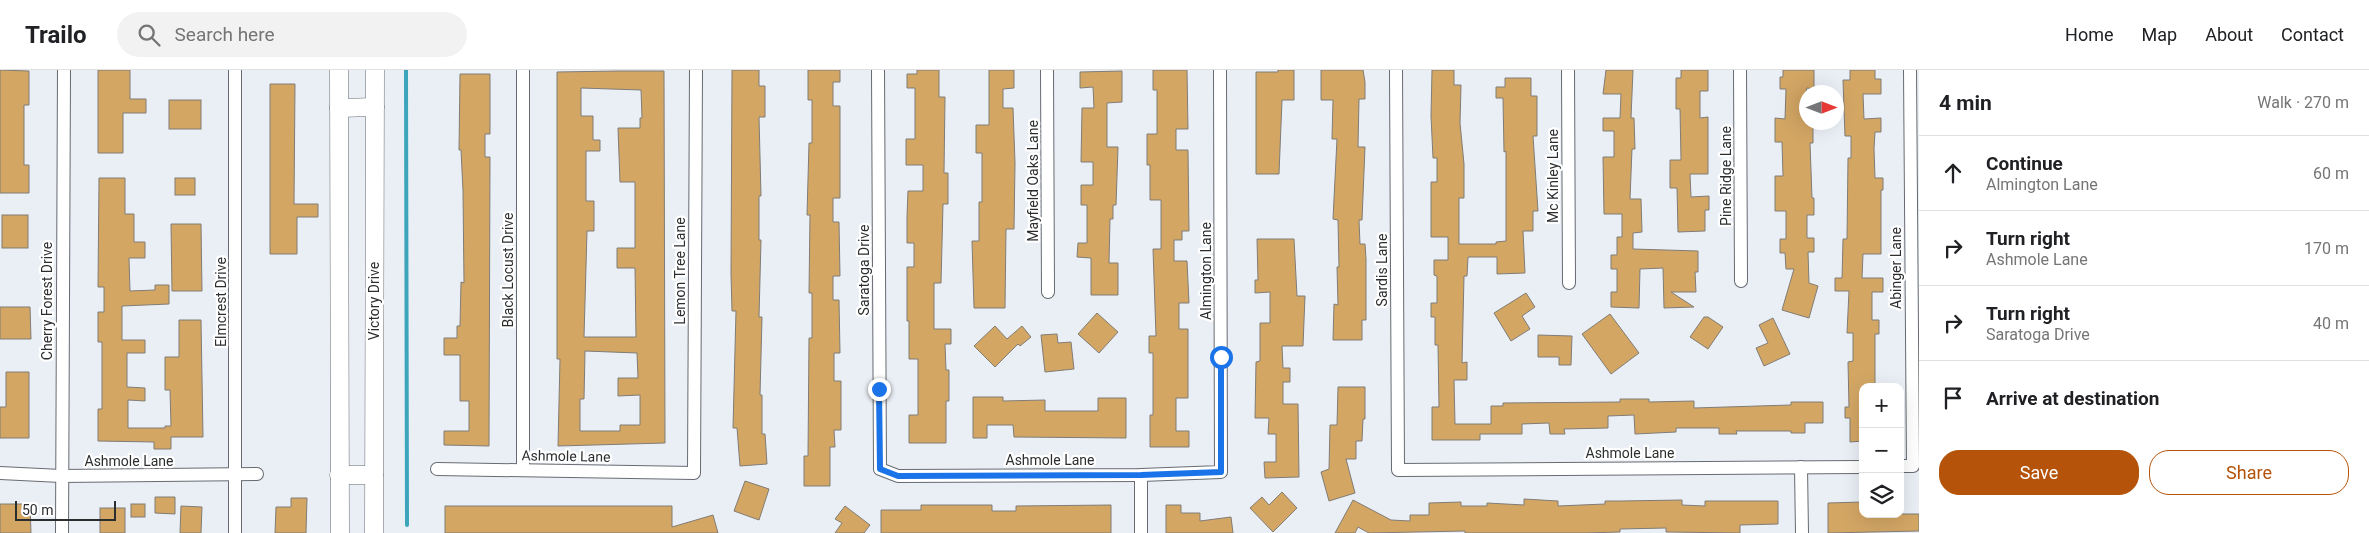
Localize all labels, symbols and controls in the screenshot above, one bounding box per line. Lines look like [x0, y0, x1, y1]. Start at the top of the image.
search box [117, 12, 467, 57]
text: Trailo [25, 21, 87, 49]
icon: search [135, 21, 163, 49]
text: Search here [175, 23, 275, 46]
text: Home [2065, 24, 2114, 45]
text: Map [2142, 24, 2177, 45]
text: About [2205, 24, 2253, 45]
text: Contact [2281, 24, 2344, 45]
north arrow [1799, 85, 1844, 130]
text: 4 min [1939, 91, 1992, 115]
text: Walk · 270 m [2257, 93, 2349, 112]
street label: Mayfield Oaks Lane [1025, 120, 1041, 242]
street label: Pine Ridge Lane [1718, 126, 1734, 226]
street label: Mc Kinley Lane [1545, 129, 1561, 223]
text: Continue [1986, 152, 2063, 175]
icon: ahead [1939, 159, 1967, 187]
text: 60 m [2313, 164, 2349, 183]
text: Almington Lane [1986, 175, 2098, 194]
street label: Black Locust Drive [500, 213, 516, 327]
street label: Lemon Tree Lane [672, 217, 688, 325]
street label: Almington Lane [1198, 222, 1214, 320]
street label: Saratoga Drive [856, 225, 872, 315]
street label: Abinger Lane [1888, 227, 1904, 309]
text: Turn right [1986, 227, 2070, 250]
street label: Sardis Lane [1374, 234, 1390, 306]
icon: right [1939, 234, 1967, 262]
text: 170 m [2304, 239, 2349, 258]
street label: Cherry Forest Drive [39, 242, 55, 360]
text: Ashmole Lane [1986, 250, 2088, 269]
street label: Elmcrest Drive [213, 257, 229, 347]
street label: Victory Drive [366, 262, 382, 340]
text: Turn right [1986, 302, 2070, 325]
icon: right [1939, 309, 1967, 337]
text: 40 m [2313, 314, 2349, 333]
text: Saratoga Drive [1986, 325, 2090, 344]
route start [1210, 346, 1233, 369]
route end [868, 378, 891, 401]
map controls [1859, 383, 1904, 518]
button: + [1859, 383, 1904, 428]
icon: arrive [1939, 384, 1967, 412]
text: Arrive at destination [1986, 387, 2159, 410]
button: − [1859, 428, 1904, 473]
street label: Ashmole Lane [1586, 445, 1674, 461]
street label: Ashmole Lane [521, 447, 611, 465]
button: Save [1939, 450, 2139, 495]
button: Share [2149, 450, 2349, 495]
street label: Ashmole Lane [1006, 452, 1094, 468]
street label: Ashmole Lane [85, 453, 173, 469]
button: layers [1859, 473, 1904, 518]
scale bar [15, 498, 116, 521]
text: 50 m [22, 502, 54, 518]

